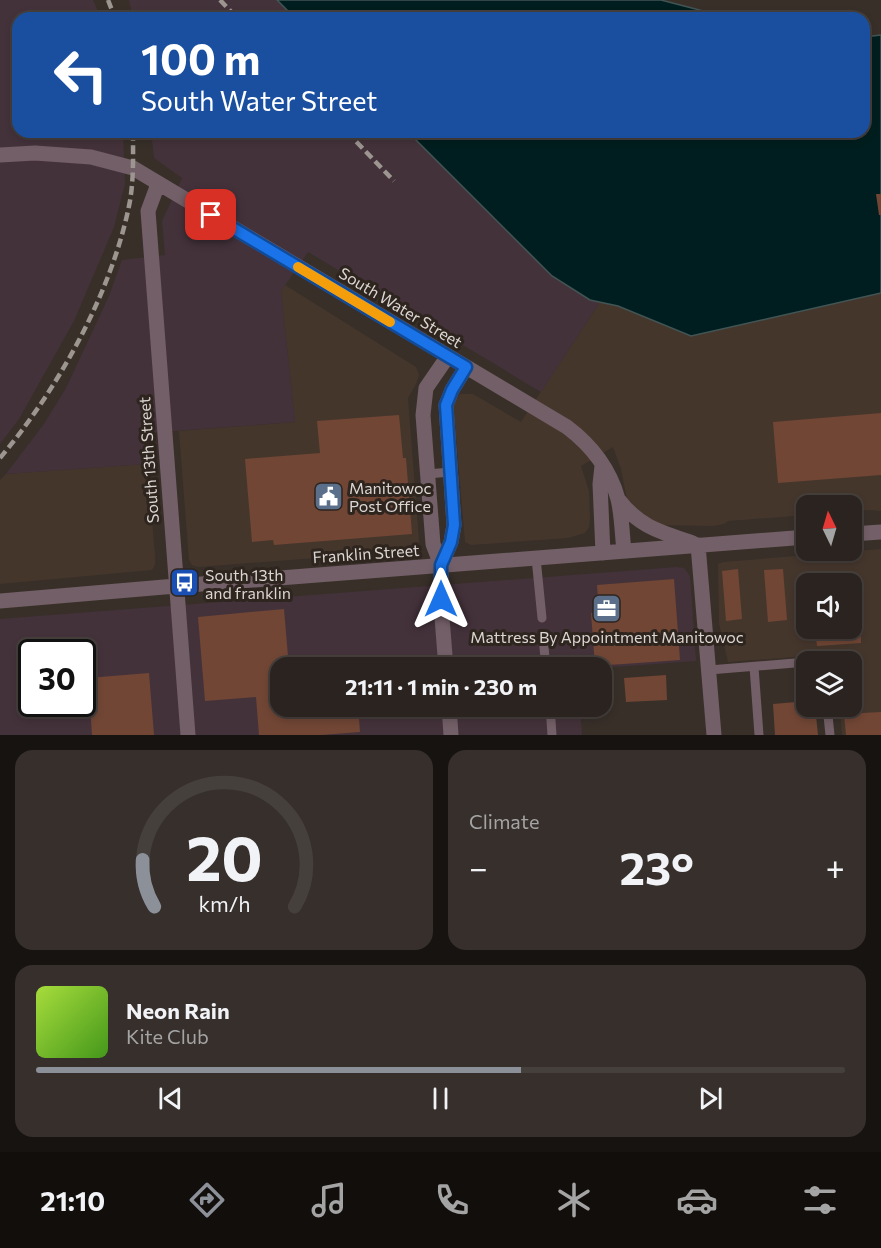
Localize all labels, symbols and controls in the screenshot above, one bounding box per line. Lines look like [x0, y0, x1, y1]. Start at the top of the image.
text: 100 m [141, 32, 261, 84]
icon: left [42, 36, 120, 114]
text: South Water Street [141, 84, 377, 117]
pin [185, 189, 236, 240]
icon: arrive [194, 198, 227, 231]
street label: South Water Street [336, 263, 466, 351]
street label: South 13th Street [134, 396, 162, 524]
place label: Manitowoc Post Office [349, 478, 432, 515]
public building icon: Manitowoc Post Office [312, 480, 344, 512]
north arrow [796, 495, 862, 561]
map controls [796, 495, 862, 717]
street label: Franklin Street [312, 540, 420, 566]
place label: South 13th and franklin [205, 565, 291, 602]
bus stop icon: South 13th and franklin [168, 567, 200, 599]
position arrow [409, 567, 473, 631]
button: sound [796, 573, 862, 639]
office icon: Mattress By Appointment Manitowoc [591, 592, 623, 624]
place label: Mattress By Appointment Manitowoc [470, 627, 744, 646]
speed limit sign: 30 [18, 639, 96, 717]
button: layers [796, 651, 862, 717]
text: 21:11 · 1 min · 230 m [345, 673, 537, 700]
text: Climate [469, 809, 539, 833]
text: 20 [186, 818, 262, 894]
text: 23° [620, 839, 694, 894]
text: − [469, 846, 488, 887]
text: + [826, 846, 845, 887]
text: km/h [198, 890, 250, 916]
text: Neon Rain [126, 997, 230, 1024]
text: Kite Club [126, 1024, 209, 1048]
icon: previous [154, 1082, 187, 1115]
icon: pause [424, 1082, 457, 1115]
icon: next [694, 1082, 727, 1115]
icon: directions [186, 1179, 228, 1221]
icon: music [308, 1179, 350, 1221]
icon: phone [431, 1179, 473, 1221]
icon: climate [553, 1179, 595, 1221]
icon: car [676, 1179, 718, 1221]
icon: filters [799, 1179, 841, 1221]
text: 21:10 [40, 1184, 105, 1217]

